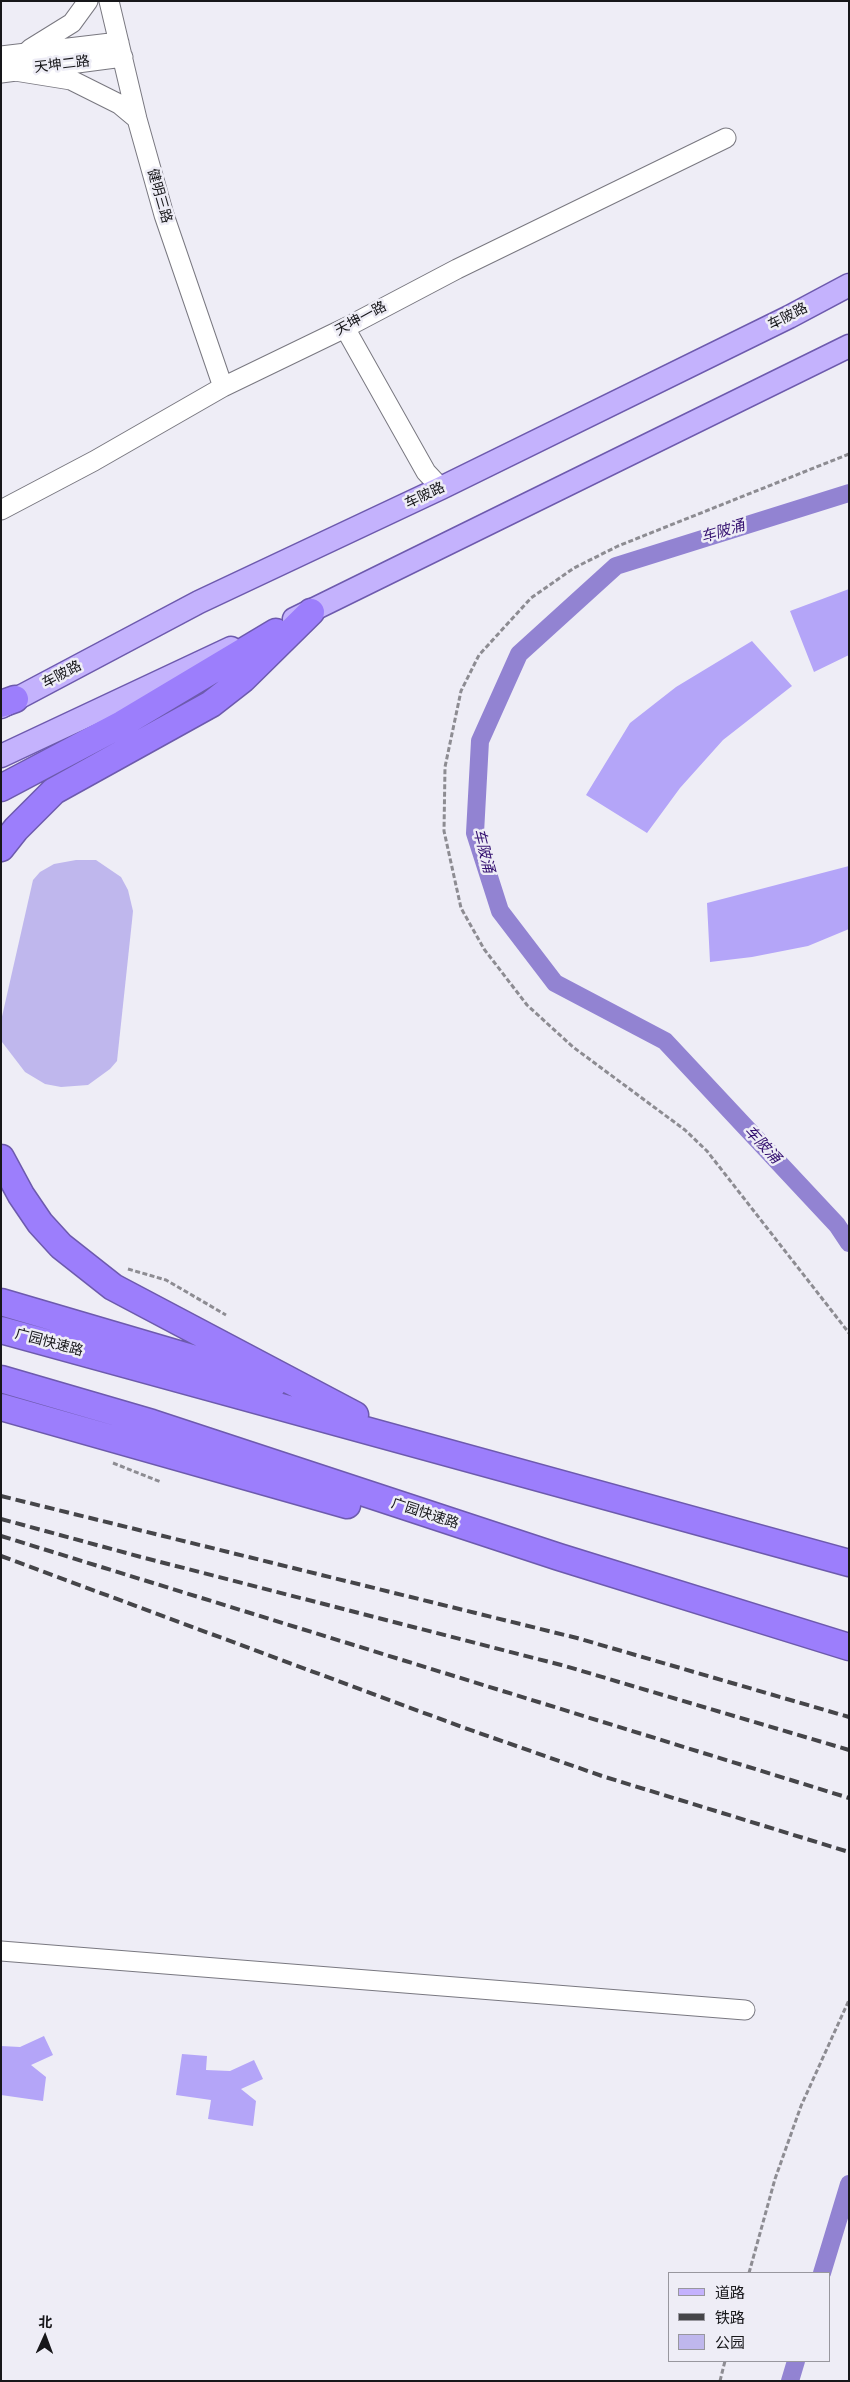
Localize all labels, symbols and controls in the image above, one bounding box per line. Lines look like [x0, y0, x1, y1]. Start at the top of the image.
street label: 天坤二路 [33, 53, 91, 77]
street label: 健明三路 [143, 167, 175, 225]
street label: 天坤一路 [332, 298, 390, 340]
street label: 车陂路 [765, 300, 811, 334]
street label: 车陂路 [402, 480, 448, 512]
water label: 车陂涌 [699, 517, 747, 547]
street label: 车陂路 [40, 658, 84, 692]
water label: 车陂涌 [469, 827, 497, 875]
water label: 车陂涌 [740, 1122, 784, 1168]
street label: 广园快速路 [13, 1326, 85, 1360]
street label: 广园快速路 [389, 1495, 461, 1533]
legend [668, 2272, 830, 2362]
text: 道路 [715, 2283, 745, 2303]
text: 铁路 [715, 2308, 745, 2328]
north arrow [20, 2312, 70, 2362]
text: 北 [38, 2313, 53, 2331]
text: 公园 [715, 2333, 745, 2353]

